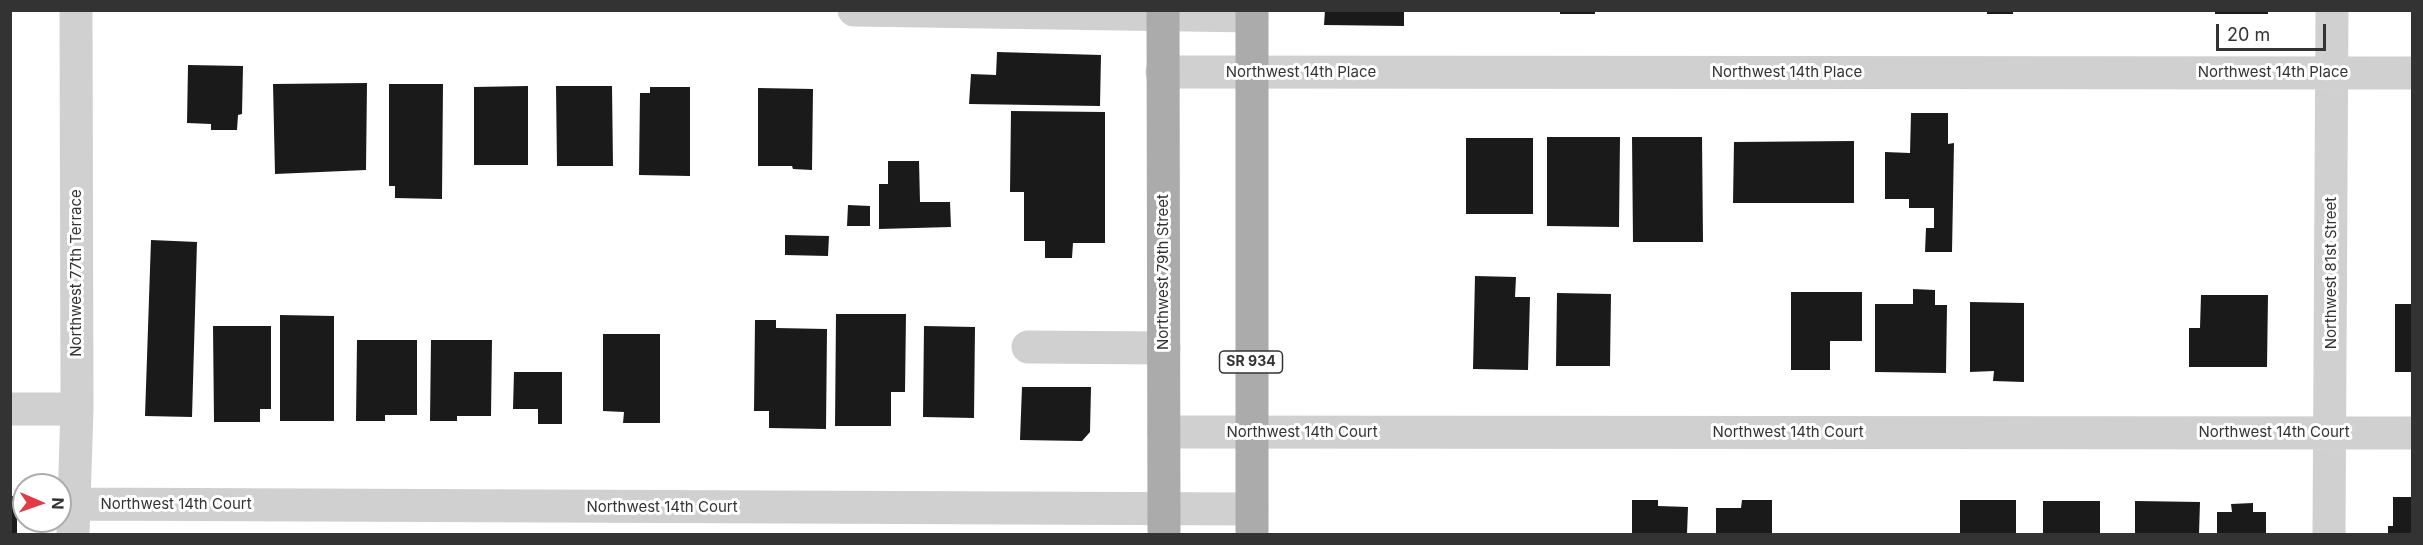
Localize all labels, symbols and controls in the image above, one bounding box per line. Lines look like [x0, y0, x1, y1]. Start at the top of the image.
scale bar [2219, 12, 2328, 50]
text: 20 m [2227, 24, 2270, 45]
street label: Northwest 14th Place [1226, 63, 1376, 81]
street label: Northwest 14th Place [1712, 63, 1862, 81]
street label: Northwest 14th Place [2198, 63, 2348, 81]
street label: Northwest 77th Terrace [67, 189, 85, 357]
street label: Northwest 79th Street [1154, 194, 1172, 350]
street label: Northwest 81st Street [2322, 197, 2340, 349]
road number: SR 934 [1220, 351, 1282, 373]
street label: Northwest 14th Court [1226, 423, 1378, 441]
street label: Northwest 14th Court [1712, 423, 1864, 441]
street label: Northwest 14th Court [2198, 423, 2350, 441]
north arrow [12, 473, 72, 533]
street label: Northwest 14th Court [100, 495, 252, 513]
text: N [48, 497, 68, 510]
street label: Northwest 14th Court [586, 498, 738, 516]

